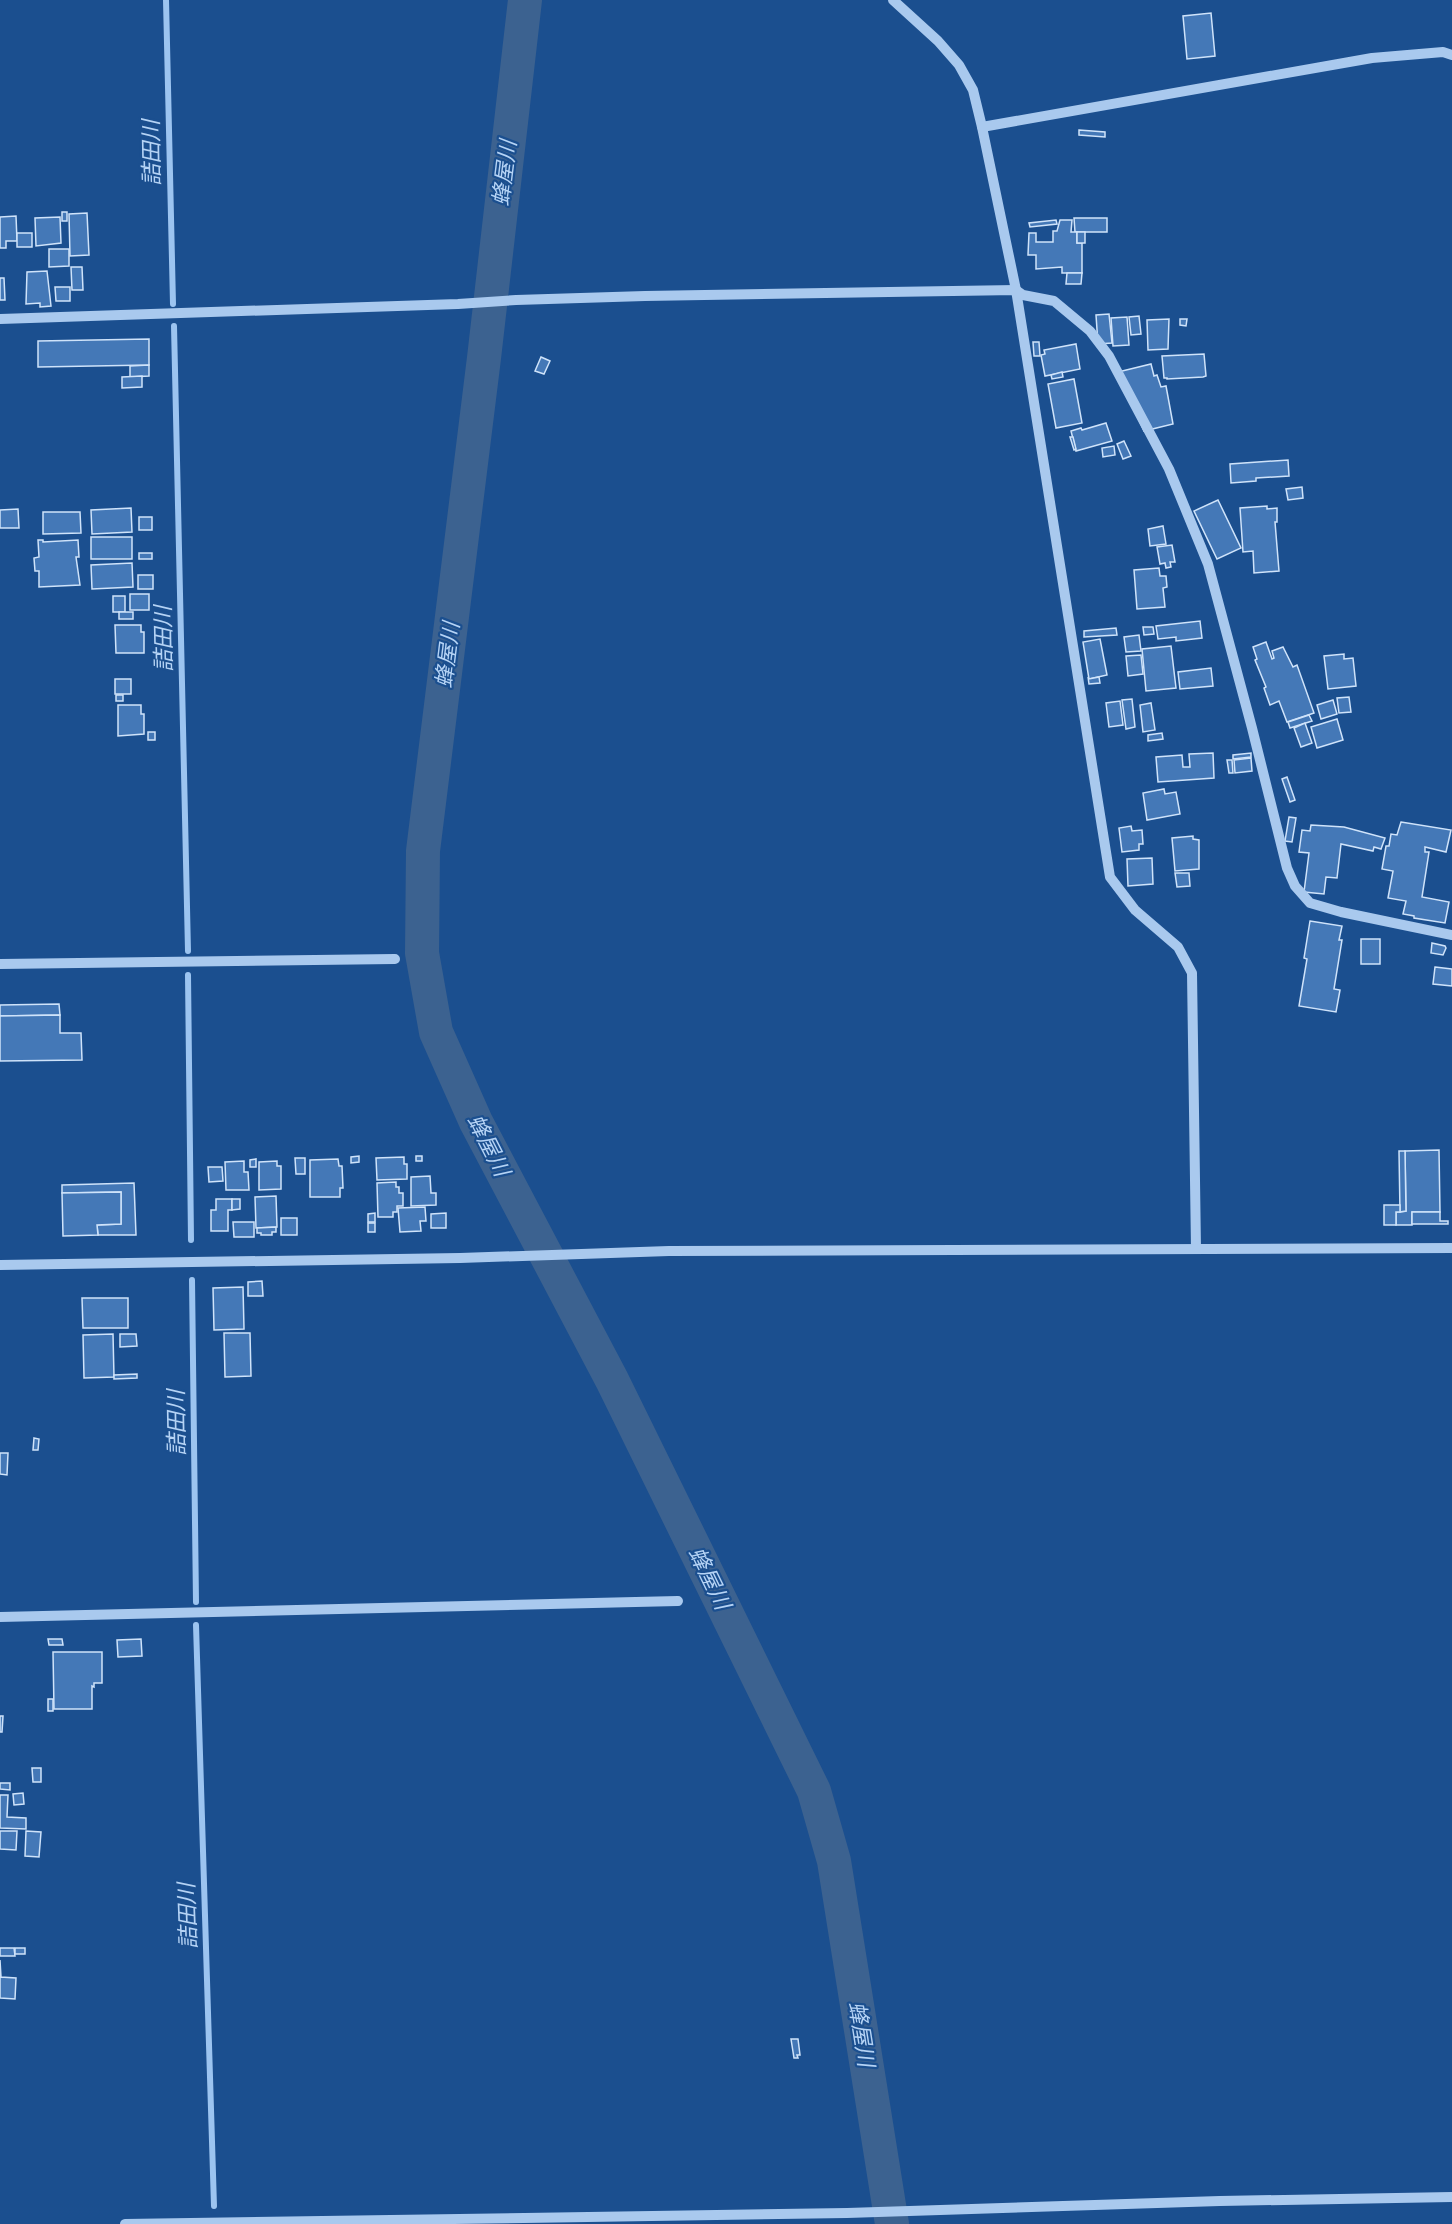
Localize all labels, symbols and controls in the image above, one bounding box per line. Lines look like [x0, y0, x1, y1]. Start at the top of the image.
water label: 詰田川 [135, 118, 167, 186]
water label: 蜂屋川 [485, 136, 523, 208]
water label: 詰田川 [147, 604, 179, 672]
water label: 蜂屋川 [428, 618, 466, 690]
water label: 蜂屋川 [461, 1109, 518, 1183]
water label: 詰田川 [160, 1388, 192, 1456]
water label: 蜂屋川 [682, 1542, 739, 1616]
water label: 詰田川 [171, 1881, 203, 1950]
water label: 蜂屋川 [842, 1999, 882, 2071]

